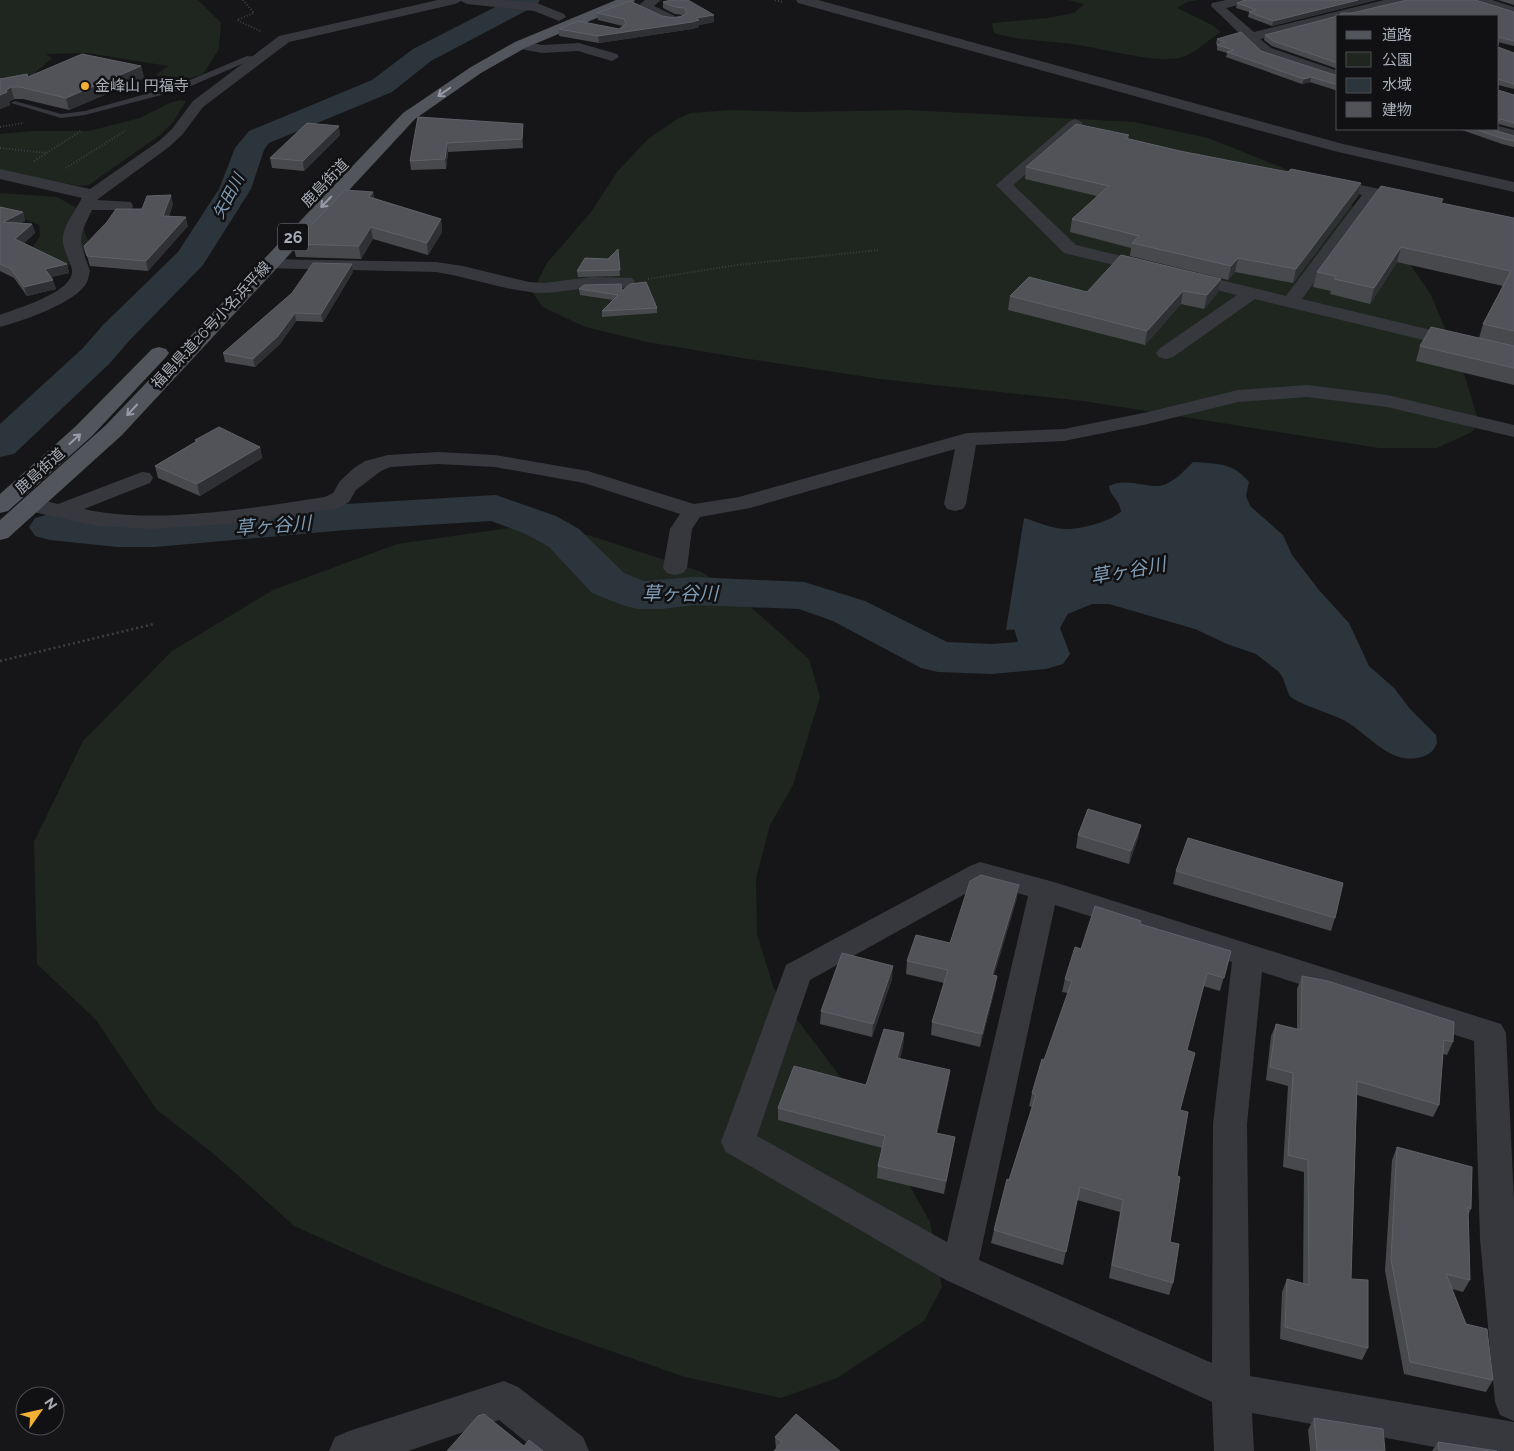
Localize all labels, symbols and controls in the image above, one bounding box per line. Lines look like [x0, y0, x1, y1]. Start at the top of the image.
legend [1336, 15, 1499, 130]
text: 道路 [1382, 26, 1412, 44]
text: 公園 [1382, 51, 1412, 69]
text: 水域 [1382, 76, 1412, 94]
place label: 金峰山 円福寺 [95, 77, 189, 95]
marker: 金峰山 円福寺 [79, 80, 91, 92]
one-way arrow [438, 87, 452, 97]
text: 建物 [1382, 101, 1412, 119]
street label: 鹿島街道 [298, 155, 352, 211]
water label: 矢田川 [209, 169, 249, 222]
one-way arrow [321, 196, 333, 208]
road number: 26 [278, 223, 308, 250]
street label: 福島県道26号小名浜平線 [148, 258, 274, 392]
one-way arrow [126, 404, 138, 417]
one-way arrow [69, 433, 82, 444]
street label: 鹿島街道 [12, 444, 68, 498]
water label: 草ヶ谷川 [234, 511, 314, 539]
water label: 草ヶ谷川 [1089, 552, 1169, 587]
water label: 草ヶ谷川 [642, 582, 720, 604]
north arrow [15, 1386, 65, 1436]
text: N [41, 1395, 60, 1413]

